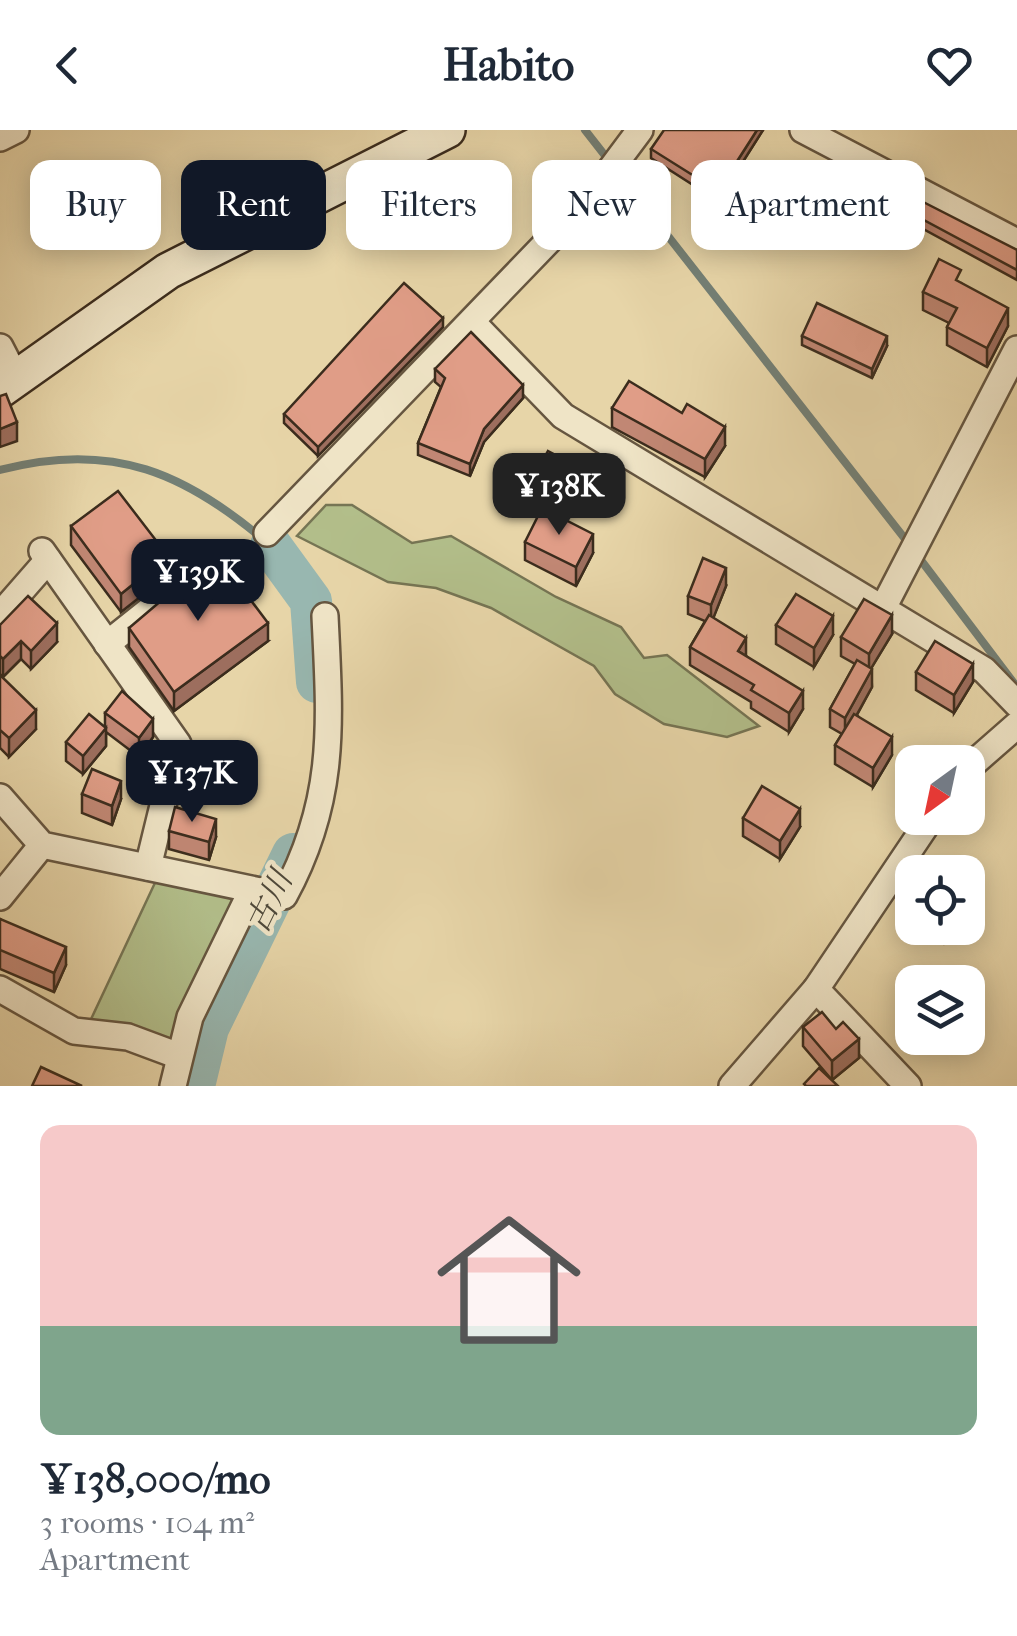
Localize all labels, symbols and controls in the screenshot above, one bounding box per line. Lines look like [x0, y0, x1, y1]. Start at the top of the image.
icon: back [40, 38, 95, 93]
icon: heart [922, 38, 977, 93]
text: Habito [443, 39, 574, 92]
chip: Buy [30, 160, 161, 250]
chip: Rent [181, 160, 326, 250]
chip: Filters [346, 160, 512, 250]
chip: New [532, 160, 671, 250]
chip: Apartment [691, 160, 925, 250]
pin: ¥138K [489, 453, 629, 538]
text: ¥138K [515, 467, 603, 504]
pin: ¥139K [128, 539, 268, 624]
text: ¥139K [153, 553, 243, 590]
pin: ¥137K [122, 740, 262, 825]
north arrow [895, 745, 985, 835]
map controls [895, 745, 985, 1055]
text: ¥137K [148, 754, 236, 791]
button: locate [895, 855, 985, 945]
water label: 古川 [238, 862, 301, 939]
button: layers [895, 965, 985, 1055]
icon: home [419, 1190, 599, 1370]
text: ¥138,000/mo [40, 1455, 270, 1504]
text: 3 rooms · 104 m² [40, 1504, 254, 1541]
text: Apartment [40, 1541, 190, 1578]

